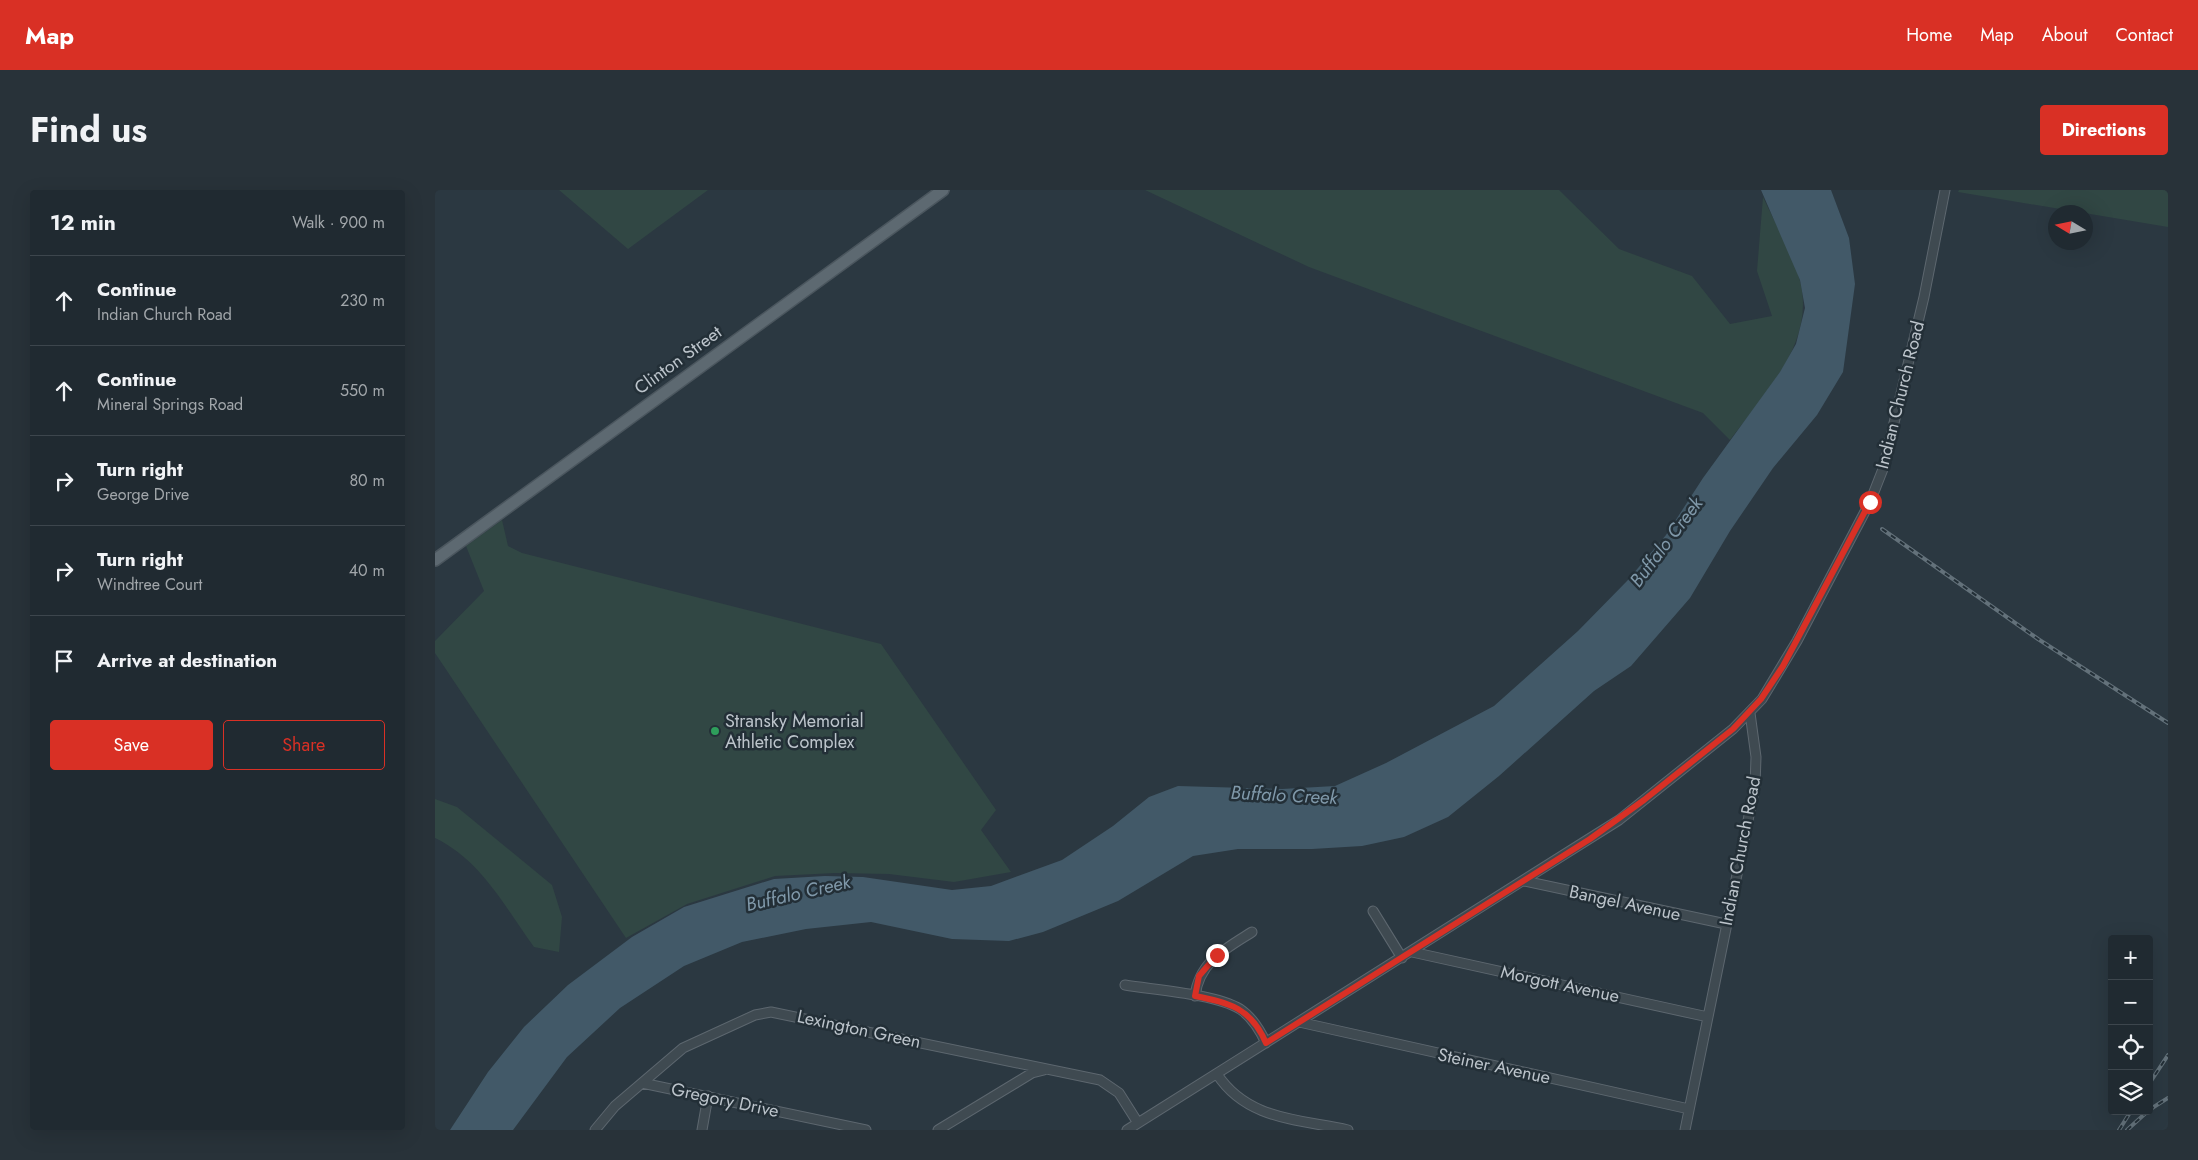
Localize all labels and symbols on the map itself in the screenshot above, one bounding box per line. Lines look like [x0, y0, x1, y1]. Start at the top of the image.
north arrow [2048, 205, 2093, 250]
street label: Indian Church Road [1869, 318, 1931, 472]
street label: Clinton Street [629, 319, 728, 401]
water label: Buffalo Creek [1623, 490, 1709, 593]
route start [1859, 491, 1882, 514]
place label: Stransky Memorial Athletic Complex [725, 708, 864, 755]
marker: Stransky Memorial Athletic Complex [709, 725, 721, 737]
street label: Indian Church Road [1713, 774, 1767, 928]
water label: Buffalo Creek [1230, 779, 1339, 811]
water label: Buffalo Creek [743, 868, 854, 918]
street label: Bangel Avenue [1567, 879, 1683, 927]
route end [1206, 944, 1229, 967]
street label: Morgott Avenue [1498, 959, 1622, 1009]
street label: Lexington Green [795, 1003, 923, 1055]
street label: Steiner Avenue [1435, 1041, 1553, 1091]
street label: Gregory Drive [669, 1076, 781, 1124]

